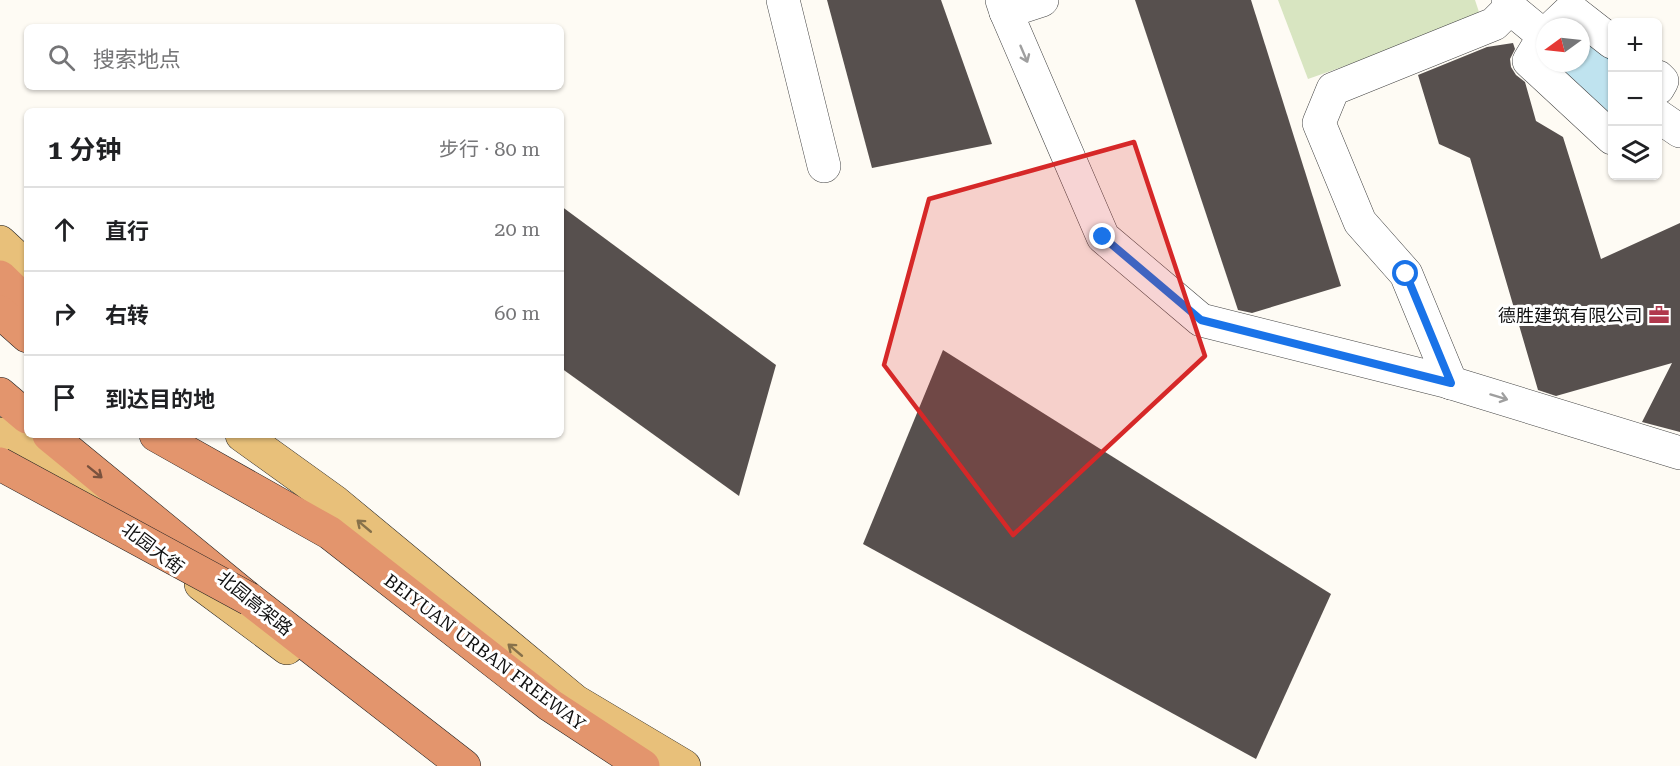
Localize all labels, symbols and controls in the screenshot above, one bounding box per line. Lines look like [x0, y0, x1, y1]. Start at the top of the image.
north arrow [1536, 18, 1590, 72]
map controls [1608, 18, 1662, 180]
button: + [1608, 18, 1662, 72]
search box [24, 24, 564, 90]
icon: search [45, 41, 78, 74]
one-way arrow [1019, 45, 1030, 63]
text: 搜索地点 [93, 47, 181, 72]
button: − [1608, 72, 1662, 126]
button: layers [1608, 126, 1662, 180]
text: 1 分钟 [48, 135, 121, 165]
text: 步行 · 80 m [439, 137, 540, 161]
icon: ahead [48, 213, 81, 246]
text: 20 m [494, 217, 540, 241]
text: 直行 [105, 219, 149, 244]
route end [1089, 223, 1115, 249]
route start [1392, 260, 1418, 286]
icon: right [48, 297, 81, 330]
text: 60 m [494, 301, 540, 325]
text: 右转 [105, 303, 149, 328]
office icon: 德胜建筑有限公司 [1647, 303, 1671, 327]
place label: 德胜建筑有限公司 [1498, 305, 1642, 326]
icon: arrive [48, 381, 81, 414]
text: 到达目的地 [105, 387, 215, 412]
one-way arrow [1489, 392, 1508, 403]
one-way arrow [87, 465, 102, 479]
street label: 北园大街 [118, 518, 188, 578]
one-way arrow [357, 519, 372, 533]
street label: 北园高架路 [213, 567, 297, 639]
street label: BEIYUAN URBAN FREEWAY [380, 570, 590, 735]
one-way arrow [507, 644, 523, 657]

